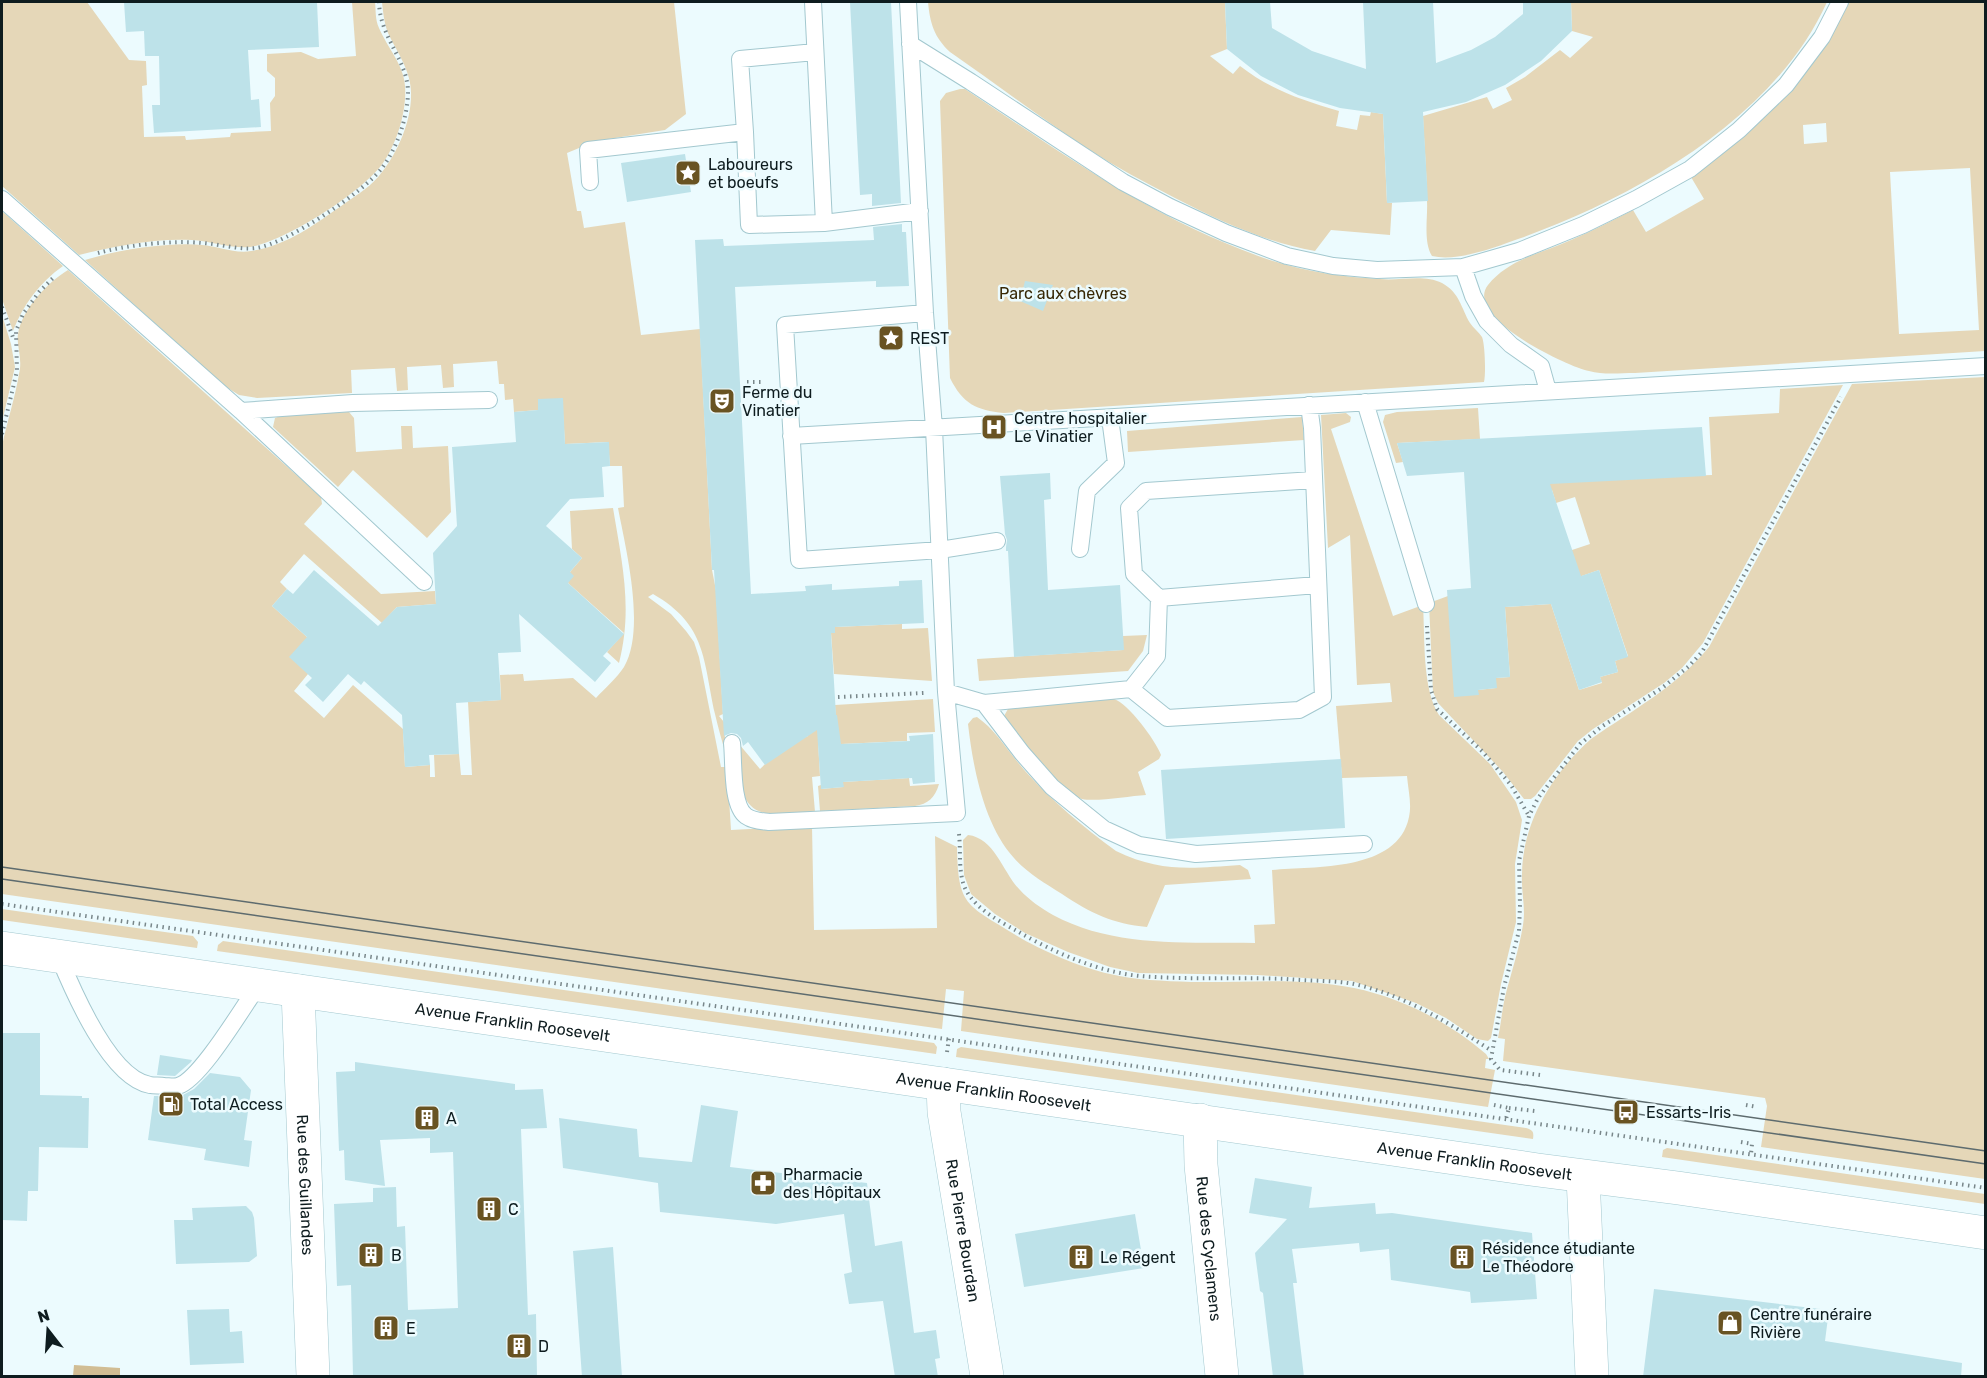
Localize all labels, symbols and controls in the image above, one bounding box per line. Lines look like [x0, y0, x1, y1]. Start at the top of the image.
place label: Laboureurs et boeufs [708, 155, 793, 192]
place icon: Laboureurs et boeufs [673, 158, 703, 188]
park label: Parc aux chèvres [999, 284, 1127, 303]
place icon: REST [876, 323, 906, 353]
place label: REST [910, 329, 949, 348]
place label: Ferme du Vinatier [742, 383, 812, 420]
theatre icon: Ferme du Vinatier [707, 386, 737, 416]
place label: Centre hospitalier Le Vinatier [1014, 409, 1147, 446]
hospital icon: Centre hospitalier Le Vinatier [979, 412, 1009, 442]
street label: Avenue Franklin Roosevelt [414, 998, 611, 1045]
street label: Avenue Franklin Roosevelt [895, 1068, 1092, 1115]
fuel station icon: Total Access [156, 1089, 186, 1119]
place label: Total Access [190, 1095, 283, 1114]
bus stop icon: Essarts-Iris [1611, 1097, 1641, 1127]
building icon: A [412, 1103, 442, 1133]
place label: Essarts-Iris [1646, 1103, 1731, 1122]
place label: A [446, 1109, 457, 1128]
street label: Rue des Guillandes [293, 1114, 318, 1256]
street label: Avenue Franklin Roosevelt [1376, 1137, 1573, 1184]
street label: Rue Pierre Bourdan [942, 1158, 984, 1303]
place label: Pharmacie des Hôpitaux [783, 1165, 881, 1202]
pharmacy icon: Pharmacie des Hôpitaux [748, 1168, 778, 1198]
street label: Rue des Cyclamens [1193, 1175, 1226, 1322]
building icon: C [474, 1194, 504, 1224]
place label: C [508, 1200, 519, 1219]
place label: Résidence étudiante Le Théodore [1482, 1239, 1635, 1276]
building icon: B [356, 1240, 386, 1270]
building icon: Le Régent [1066, 1242, 1096, 1272]
building icon: Résidence étudiante Le Théodore [1447, 1242, 1477, 1272]
place label: B [391, 1246, 402, 1265]
place label: Le Régent [1100, 1248, 1175, 1267]
north arrow [18, 1300, 78, 1360]
text: N [35, 1305, 52, 1327]
place label: Centre funéraire Rivière [1750, 1305, 1872, 1342]
shop icon: Centre funéraire Rivière [1715, 1308, 1745, 1338]
building icon: E [371, 1313, 401, 1343]
place label: E [406, 1319, 416, 1338]
building icon: D [504, 1331, 534, 1361]
place label: D [538, 1337, 549, 1356]

